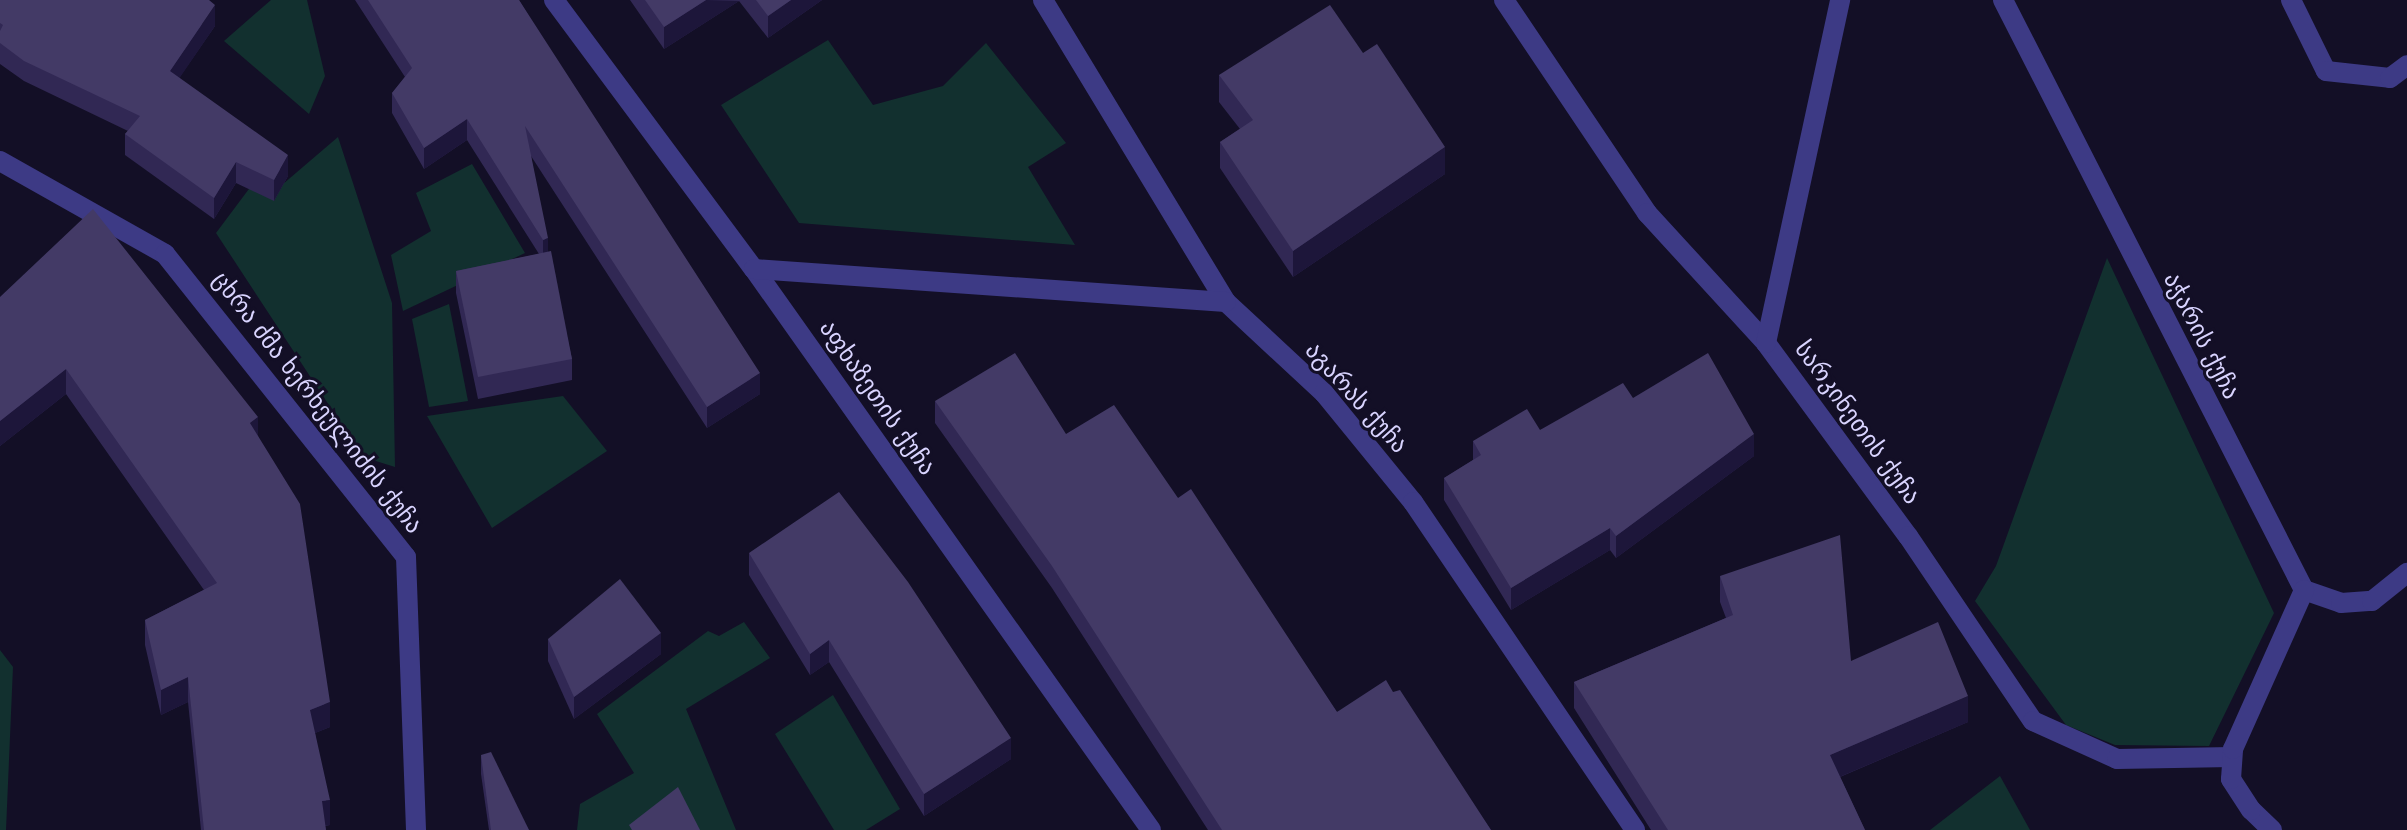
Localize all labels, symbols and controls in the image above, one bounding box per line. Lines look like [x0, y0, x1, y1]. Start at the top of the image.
street label: ცხრა ძმა ხერხეულიძის ქუჩა [206, 267, 428, 539]
street label: აჭარის ქუჩა [2157, 268, 2245, 404]
street label: აფხაზეთის ქუჩა [813, 315, 941, 481]
street label: სარკინეთის ქუჩა [1788, 336, 1926, 510]
street label: აგარას ქუჩა [1299, 337, 1413, 459]

